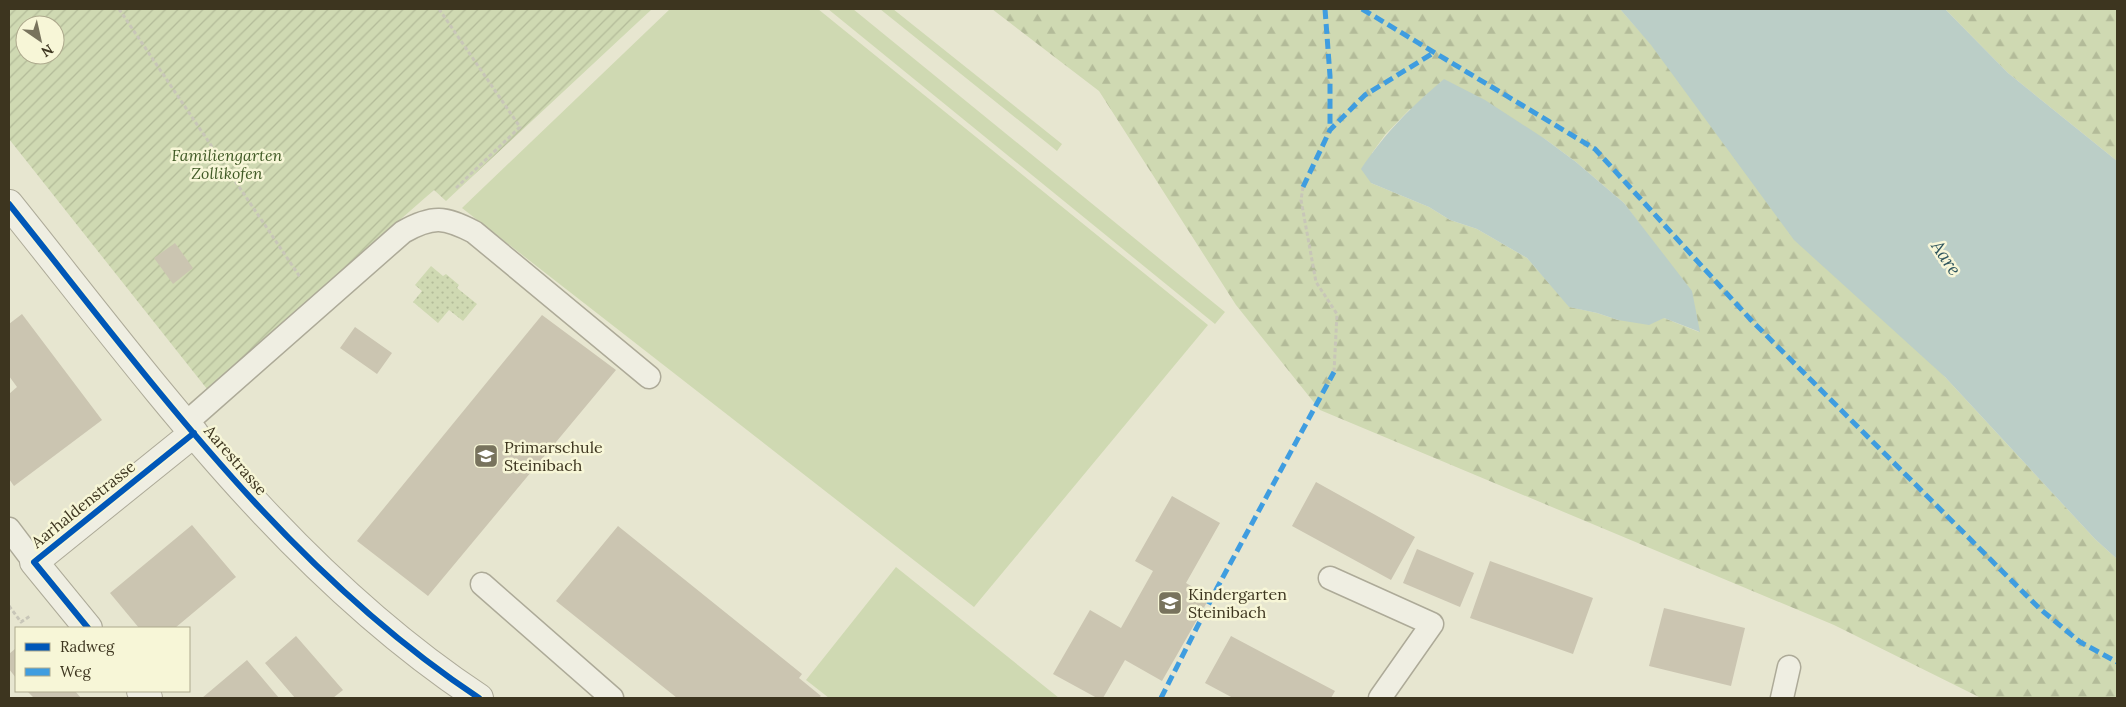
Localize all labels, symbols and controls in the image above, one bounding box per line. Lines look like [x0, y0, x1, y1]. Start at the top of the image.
north arrow [15, 15, 65, 65]
text: N [38, 40, 57, 61]
park label: Familiengarten Zollikofen [172, 145, 283, 183]
water label: Aare [1926, 235, 1966, 280]
street label: Aarestrasse [199, 420, 272, 499]
place label: Primarschule Steinibach [504, 437, 603, 475]
school or university icon: Primarschule Steinibach [473, 443, 499, 469]
street label: Aarhaldenstrasse [26, 456, 139, 553]
place label: Kindergarten Steinibach [1188, 584, 1287, 622]
school or university icon: Kindergarten Steinibach [1157, 590, 1183, 616]
legend [15, 627, 190, 692]
text: Radweg [60, 637, 115, 656]
text: Weg [60, 662, 91, 681]

